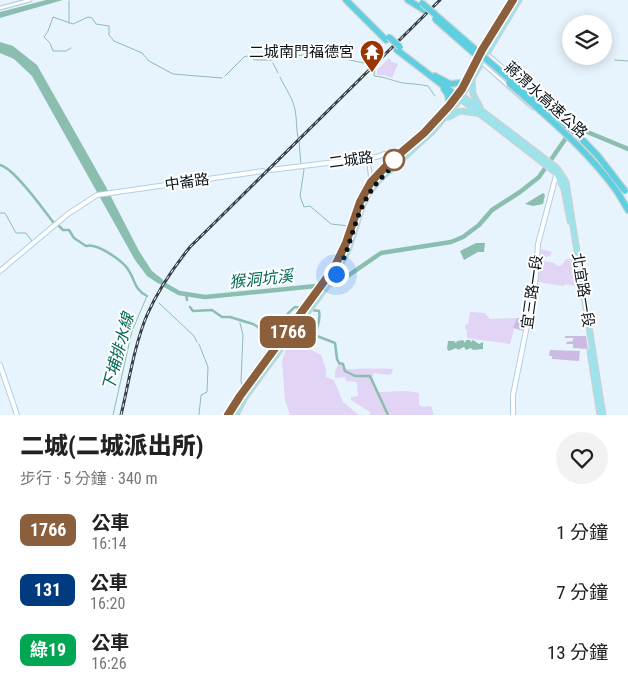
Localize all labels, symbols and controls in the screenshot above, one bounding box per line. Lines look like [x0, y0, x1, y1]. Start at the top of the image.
map controls [562, 15, 612, 65]
button: layers [562, 15, 612, 65]
temple icon: 二城南門福德宮 [359, 39, 385, 73]
place label: 二城南門福德宮 [249, 43, 354, 61]
street label: 蔣渭水高速公路 [501, 58, 591, 142]
street label: 二城路 [327, 148, 375, 172]
unlabelled marker [383, 149, 405, 171]
street label: 中崙路 [163, 170, 211, 194]
street label: 北宜路一段 [568, 252, 598, 328]
street label: 宜三路一段 [518, 254, 546, 330]
your location [324, 262, 349, 287]
water label: 猴洞坑溪 [228, 266, 296, 292]
water label: 下埔排水線 [98, 309, 138, 393]
line badge: 1766 [253, 316, 323, 348]
text: 1766 [270, 321, 306, 342]
text: 二城(二城派出所) [20, 432, 204, 460]
button: heart [556, 432, 608, 484]
text: 步行 · 5 分鐘 · 340 m [20, 469, 157, 488]
text: 公車 [91, 511, 129, 534]
text: 1766 [30, 519, 66, 540]
text: 1 分鐘 [556, 521, 608, 544]
text: 16:14 [91, 534, 127, 553]
text: 公車 [90, 571, 128, 594]
text: 131 [34, 579, 61, 600]
text: 7 分鐘 [556, 581, 608, 604]
text: 16:20 [90, 594, 125, 613]
text: 公車 [91, 631, 129, 654]
text: 綠19 [30, 639, 66, 660]
text: 13 分鐘 [547, 641, 608, 664]
text: 16:26 [91, 654, 127, 673]

